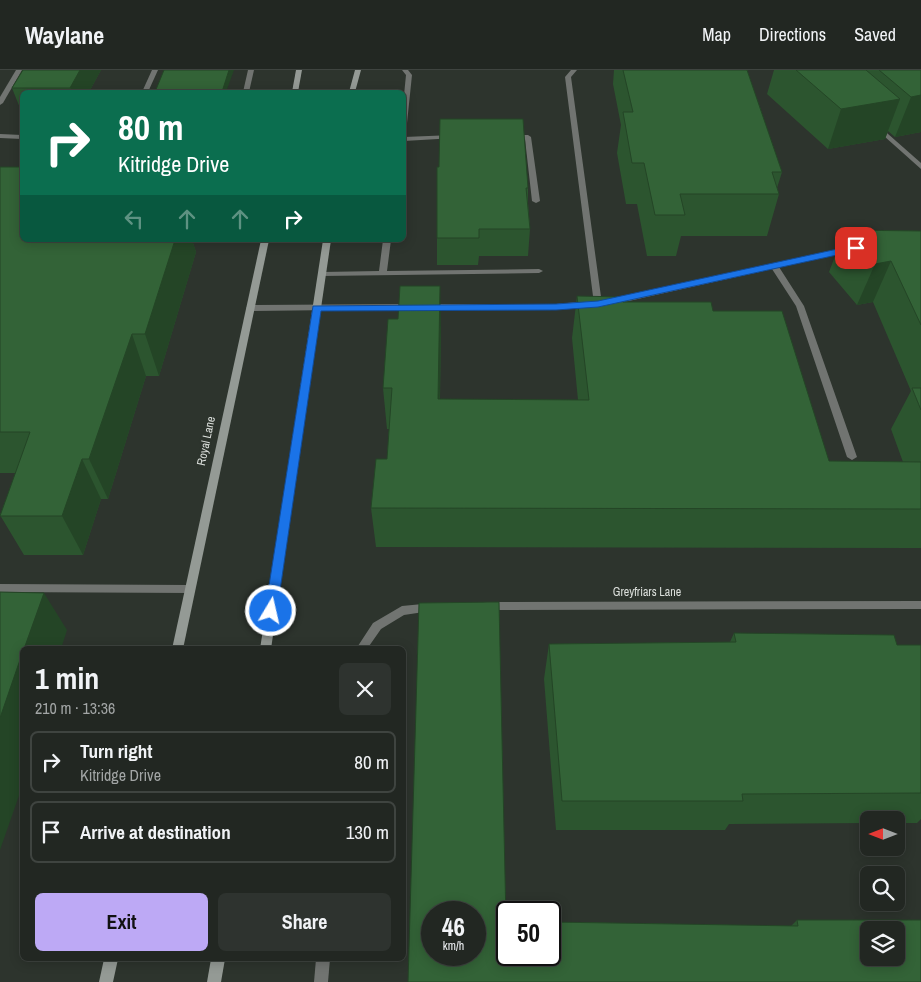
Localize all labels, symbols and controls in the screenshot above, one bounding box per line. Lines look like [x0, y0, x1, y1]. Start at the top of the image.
text: Waylane [25, 19, 104, 51]
text: Map [702, 22, 731, 47]
text: Directions [759, 22, 826, 47]
text: Saved [854, 22, 896, 47]
text: 80 m [118, 104, 183, 151]
icon: right [35, 110, 100, 175]
text: Kitridge Drive [118, 149, 229, 179]
icon: left [120, 205, 148, 233]
icon: ahead [173, 205, 201, 233]
icon: ahead [226, 205, 254, 233]
icon: right [279, 205, 307, 233]
pin [835, 227, 877, 269]
icon: arrive [842, 234, 870, 262]
street label: Royal Lane [193, 415, 219, 467]
position arrow [244, 584, 296, 636]
street label: Greyfriars Lane [613, 584, 681, 600]
text: 1 min [35, 658, 99, 698]
button: close [339, 663, 391, 715]
text: 210 m · 13:36 [35, 697, 115, 719]
text: Turn right [80, 738, 152, 764]
icon: right [37, 748, 65, 776]
text: 80 m [354, 749, 389, 775]
text: Kitridge Drive [80, 764, 161, 786]
north arrow [860, 811, 905, 856]
map controls [860, 811, 905, 966]
icon: arrive [37, 818, 65, 846]
text: Arrive at destination [80, 819, 231, 845]
text: 130 m [346, 819, 389, 845]
button: search [860, 866, 905, 911]
button: Exit [35, 893, 208, 951]
button: Share [218, 893, 391, 951]
speed limit sign: 50 [496, 901, 561, 966]
text: 46 [442, 910, 465, 944]
button: layers [860, 921, 905, 966]
text: km/h [443, 938, 464, 954]

